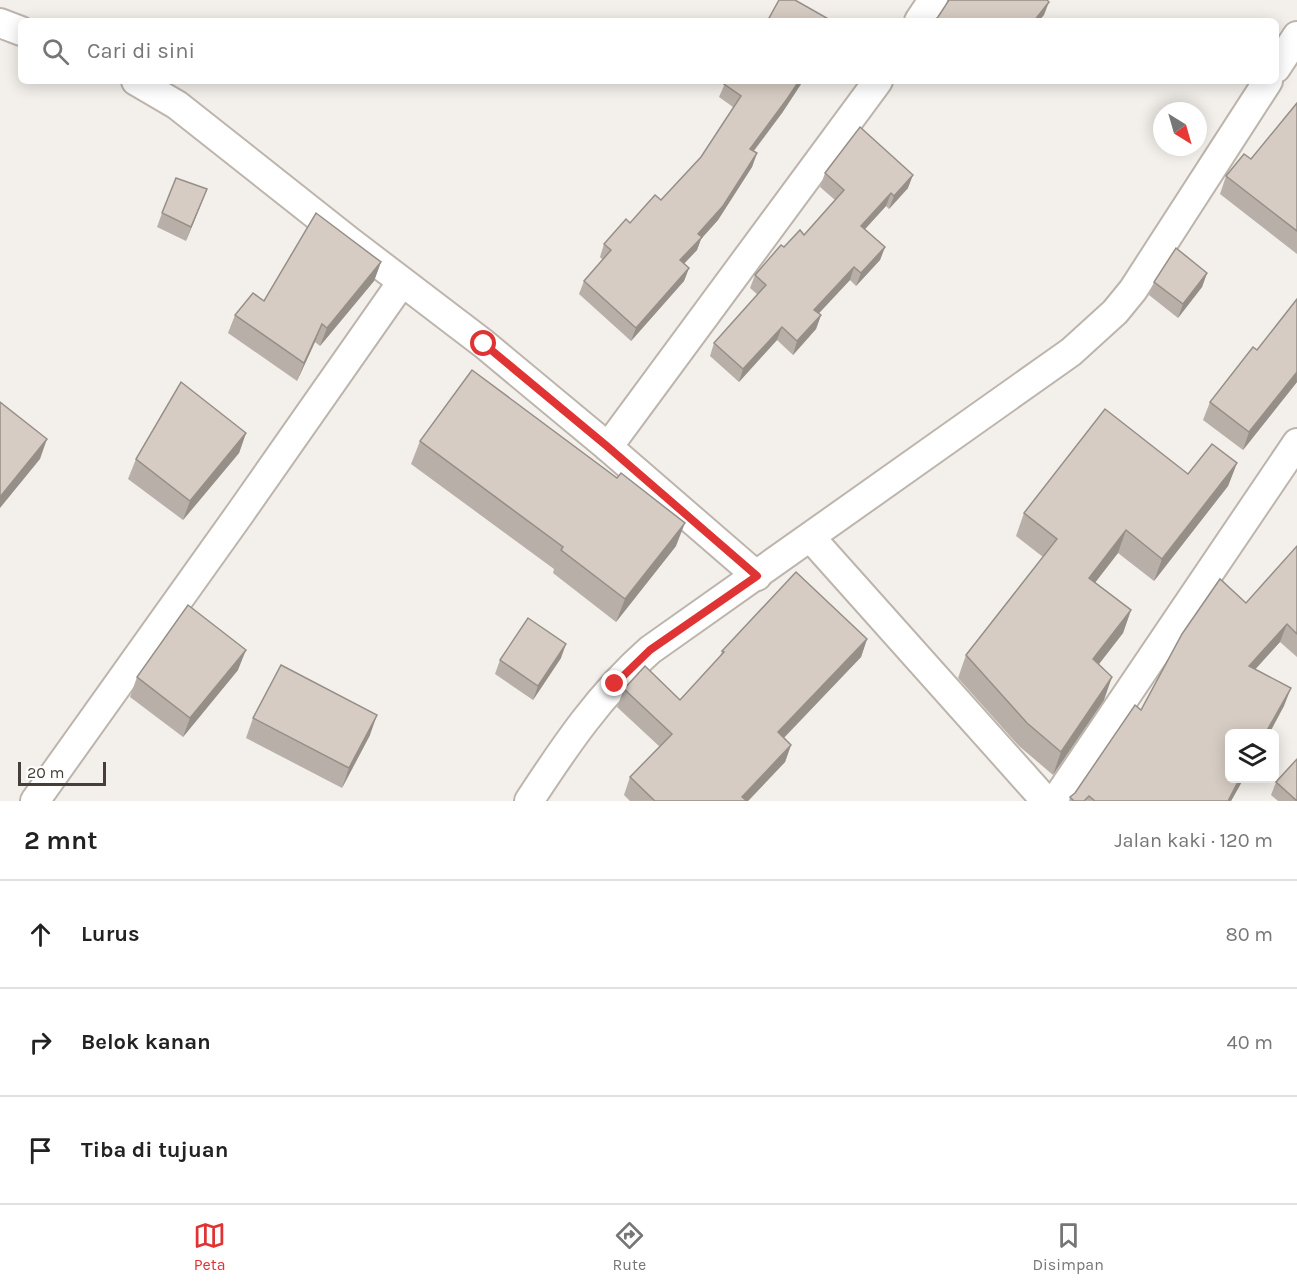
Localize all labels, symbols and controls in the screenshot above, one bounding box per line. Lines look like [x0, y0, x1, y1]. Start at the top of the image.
search box [18, 18, 1279, 84]
icon: search [39, 35, 72, 68]
text: Cari di sini [87, 38, 195, 64]
north arrow [1153, 102, 1207, 156]
route start [470, 330, 496, 356]
route end [601, 670, 627, 696]
map controls [1225, 729, 1279, 783]
button: layers [1225, 729, 1279, 783]
scale bar [18, 759, 106, 786]
text: 20 m [27, 763, 65, 782]
text: 2 mnt [24, 825, 97, 856]
text: Jalan kaki · 120 m [1114, 829, 1273, 852]
icon: ahead [24, 918, 57, 951]
text: Lurus [81, 921, 140, 947]
text: 80 m [1225, 923, 1273, 946]
icon: right [24, 1026, 57, 1059]
text: Belok kanan [81, 1029, 211, 1055]
text: 40 m [1227, 1031, 1273, 1054]
icon: arrive [24, 1134, 57, 1167]
text: Tiba di tujuan [81, 1137, 228, 1163]
tab: Peta [193, 1219, 226, 1274]
tab: Rute [612, 1219, 646, 1274]
tab: Disimpan [1033, 1219, 1104, 1274]

